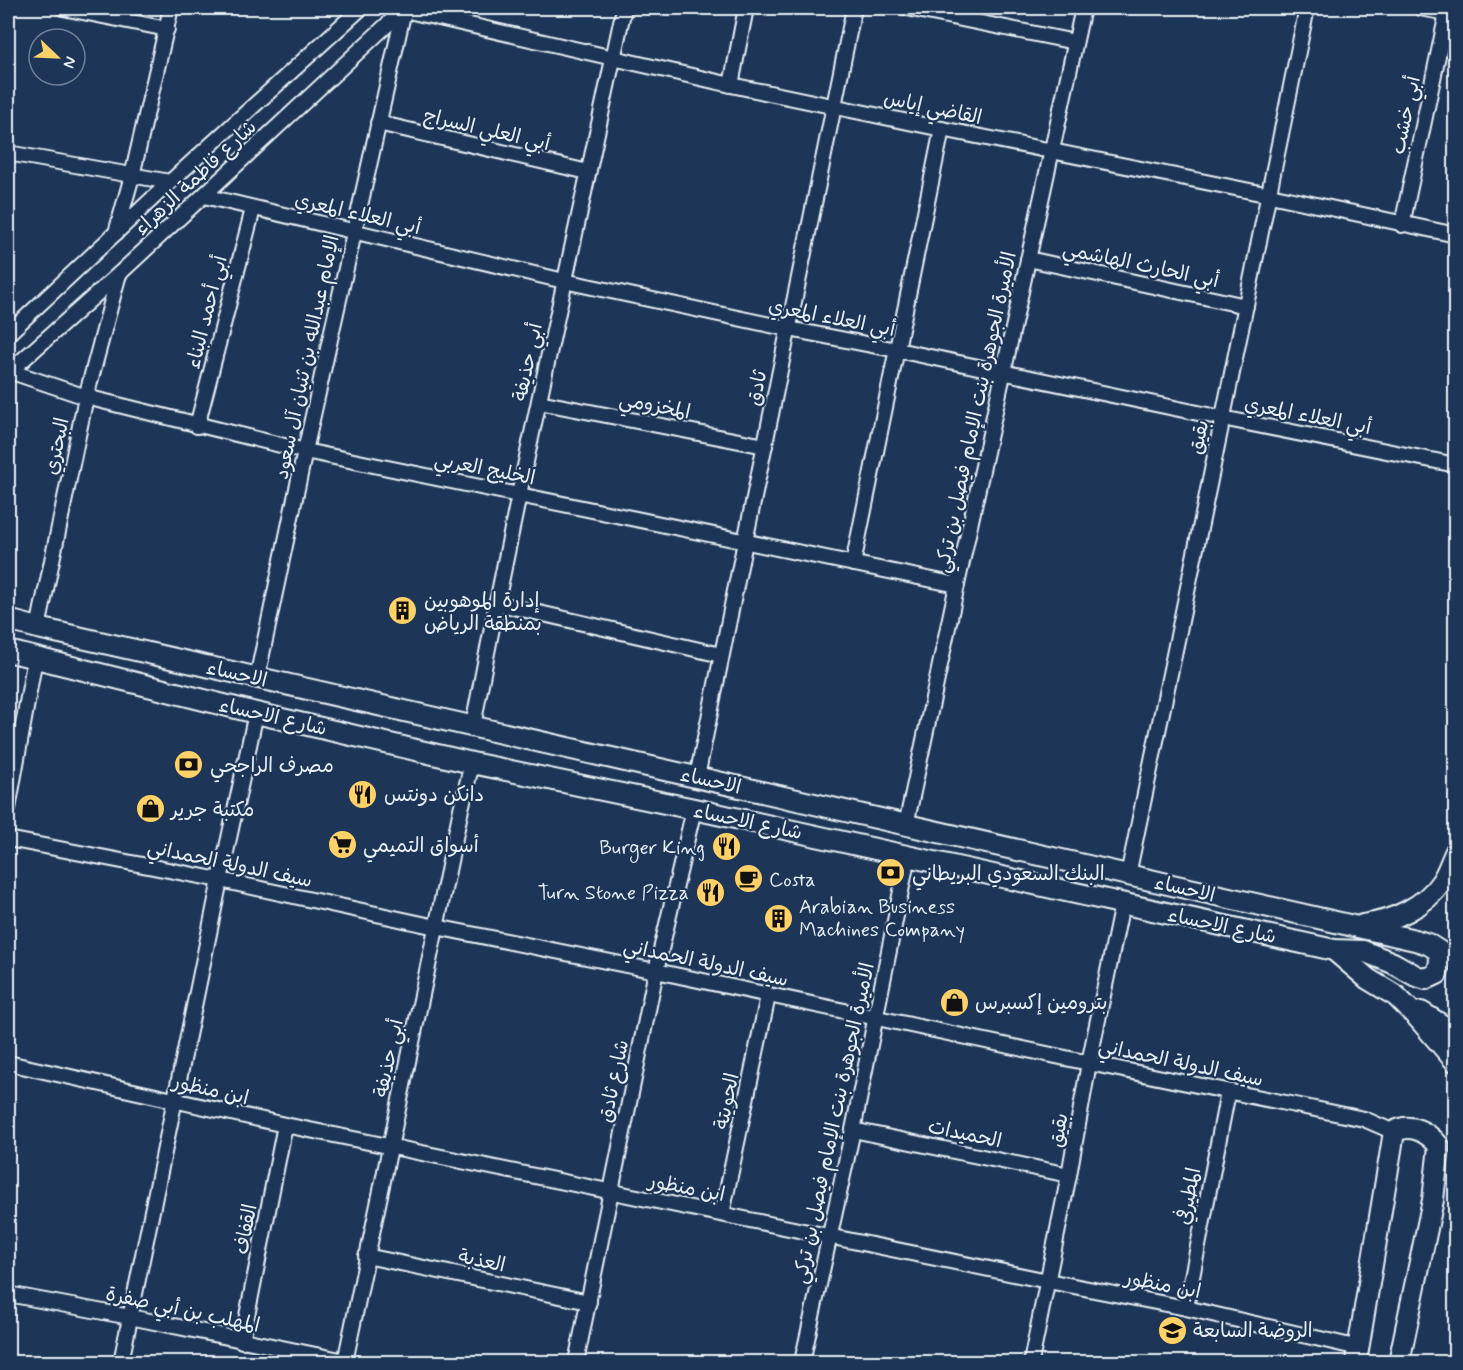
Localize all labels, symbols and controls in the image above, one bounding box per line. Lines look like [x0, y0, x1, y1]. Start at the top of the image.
north arrow [27, 27, 87, 87]
text: N [58, 53, 81, 71]
street label: أبي خشب [1385, 74, 1431, 157]
street label: القاضي إياس [880, 85, 984, 135]
street label: أبي العلي السراج [420, 103, 553, 161]
street label: شارع فاطمة الزهراء [129, 114, 263, 242]
street label: أبي العلاء المعري [291, 187, 423, 245]
street label: الإمام عبدالله بن ثنيان آل سعود [268, 233, 347, 482]
street label: أبي الحارث الهاشمي [1060, 236, 1221, 298]
street label: الأميرة الجوهرة بنت الإمام فيصل بن تركي [928, 249, 1027, 576]
street label: أبي أحمد البناء [180, 253, 238, 373]
street label: أبي العلاء المعري [765, 293, 897, 347]
street label: أبي حذيفة [507, 321, 553, 404]
street label: ثادق [741, 367, 775, 408]
street label: المخزومي [616, 386, 693, 430]
street label: أبي العلاء المعري [1241, 391, 1373, 445]
street label: البحتري [38, 415, 77, 477]
street label: بقيق [1183, 418, 1216, 457]
street label: الخليج العربي [431, 446, 538, 495]
place label: إدارة الموهوبين بمنطقة الرياض [424, 588, 542, 638]
building icon: إدارة الموهوبين بمنطقة الرياض [387, 595, 419, 627]
street label: الاحساء [204, 654, 270, 695]
street label: شارع الاحساء [216, 692, 329, 743]
bank icon: مصرف الراجحي [173, 749, 205, 781]
place label: مصرف الراجحي [210, 753, 334, 783]
street label: الاحساء [678, 761, 744, 802]
restaurant icon: دانكن دونتس [347, 778, 379, 810]
place label: دانكن دونتس [384, 782, 484, 809]
shop icon: مكتبة جرير [134, 793, 166, 825]
place label: مكتبة جرير [169, 797, 254, 824]
street label: شارع الاحساء [691, 798, 804, 847]
supermarket icon: أسواق التميمي [326, 829, 358, 861]
restaurant icon: Burger King [710, 831, 742, 863]
place label: أسواق التميمي [363, 833, 479, 863]
street label: سيف الدولة الحمداني [144, 834, 315, 898]
place label: Burger King [599, 835, 705, 863]
bank icon: البنك السعودي البريطاني [875, 857, 907, 889]
place label: البنك السعودي البريطاني [912, 861, 1105, 891]
cafe icon: Costa [732, 863, 764, 895]
place label: Costa [769, 867, 815, 894]
street label: الاحساء [1152, 869, 1218, 910]
restaurant icon: Turn Stone Pizza [694, 876, 726, 908]
place label: Turn Stone Pizza [538, 880, 689, 907]
place label: Arabian Business Machines Company [799, 894, 965, 944]
building icon: Arabian Business Machines Company [762, 902, 794, 934]
street label: شارع الاحساء [1165, 902, 1278, 951]
street label: سيف الدولة الحمداني [620, 933, 791, 997]
street label: الأميرة الجوهرة بنت الإمام فيصل بن تركي [786, 960, 885, 1287]
shop icon: بترومين إكسبرس [938, 986, 970, 1018]
place label: بترومين إكسبرس [975, 990, 1108, 1017]
street label: أبي حذيفة [368, 1017, 414, 1100]
street label: سيف الدولة الحمداني [1095, 1033, 1266, 1097]
street label: شارع ثادق [593, 1037, 636, 1125]
street label: ابن منظور [168, 1068, 251, 1112]
street label: الحويتة [708, 1071, 747, 1132]
street label: بقيق [1043, 1111, 1076, 1150]
street label: الحميدات [925, 1113, 1004, 1155]
street label: المطيرفي [1170, 1165, 1208, 1227]
street label: ابن منظور [644, 1167, 727, 1209]
street label: القفاف [228, 1202, 265, 1257]
street label: العذبة [456, 1243, 508, 1280]
street label: ابن منظور [1120, 1264, 1203, 1306]
street label: المهلب بن أبي صفرة [103, 1281, 262, 1343]
school or university icon: الروضة السابعة [1156, 1314, 1188, 1346]
place label: الروضة السابعة [1193, 1318, 1313, 1345]

